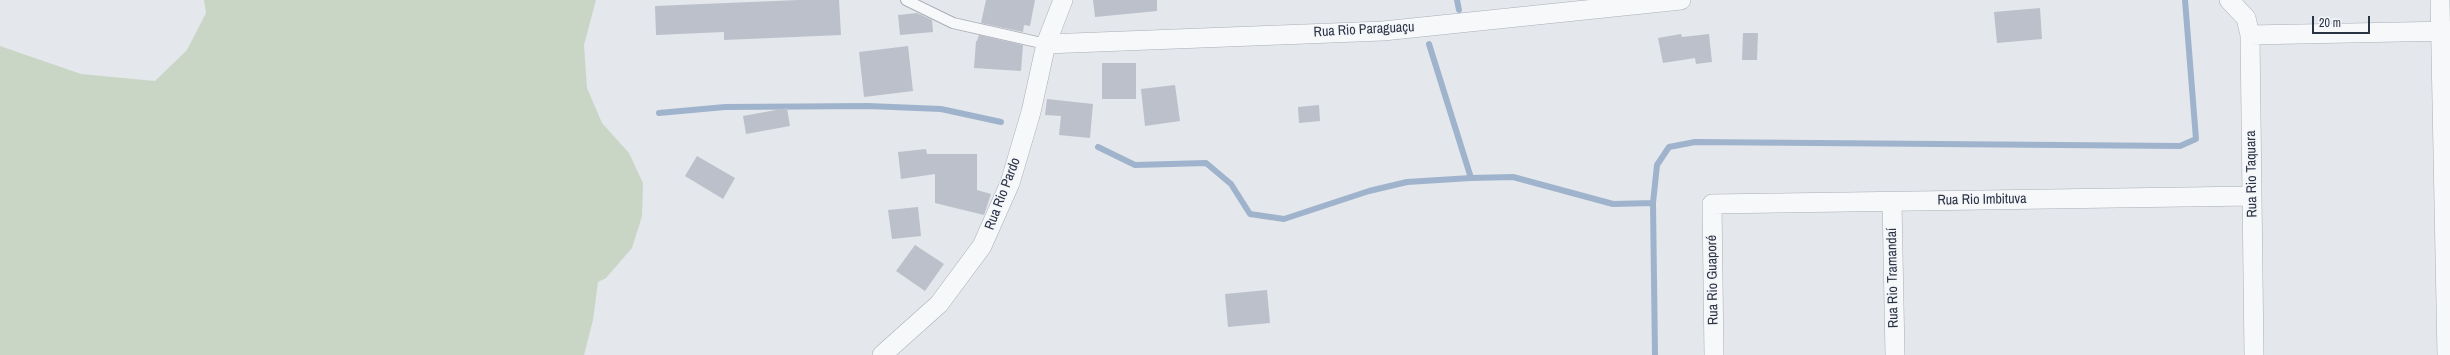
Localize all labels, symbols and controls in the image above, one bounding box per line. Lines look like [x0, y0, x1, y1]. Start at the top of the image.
scale bar [2314, 8, 2372, 34]
text: 20 m [2319, 15, 2341, 31]
street label: Rua Rio Paraguaçu [1313, 19, 1415, 41]
street label: Rua Rio Taquara [2243, 130, 2261, 218]
street label: Rua Rio Pardo [982, 156, 1024, 232]
street label: Rua Rio Imbituva [1937, 191, 2027, 209]
street label: Rua Rio Tramandaí [1884, 228, 1902, 328]
street label: Rua Rio Guaporé [1704, 235, 1722, 325]

